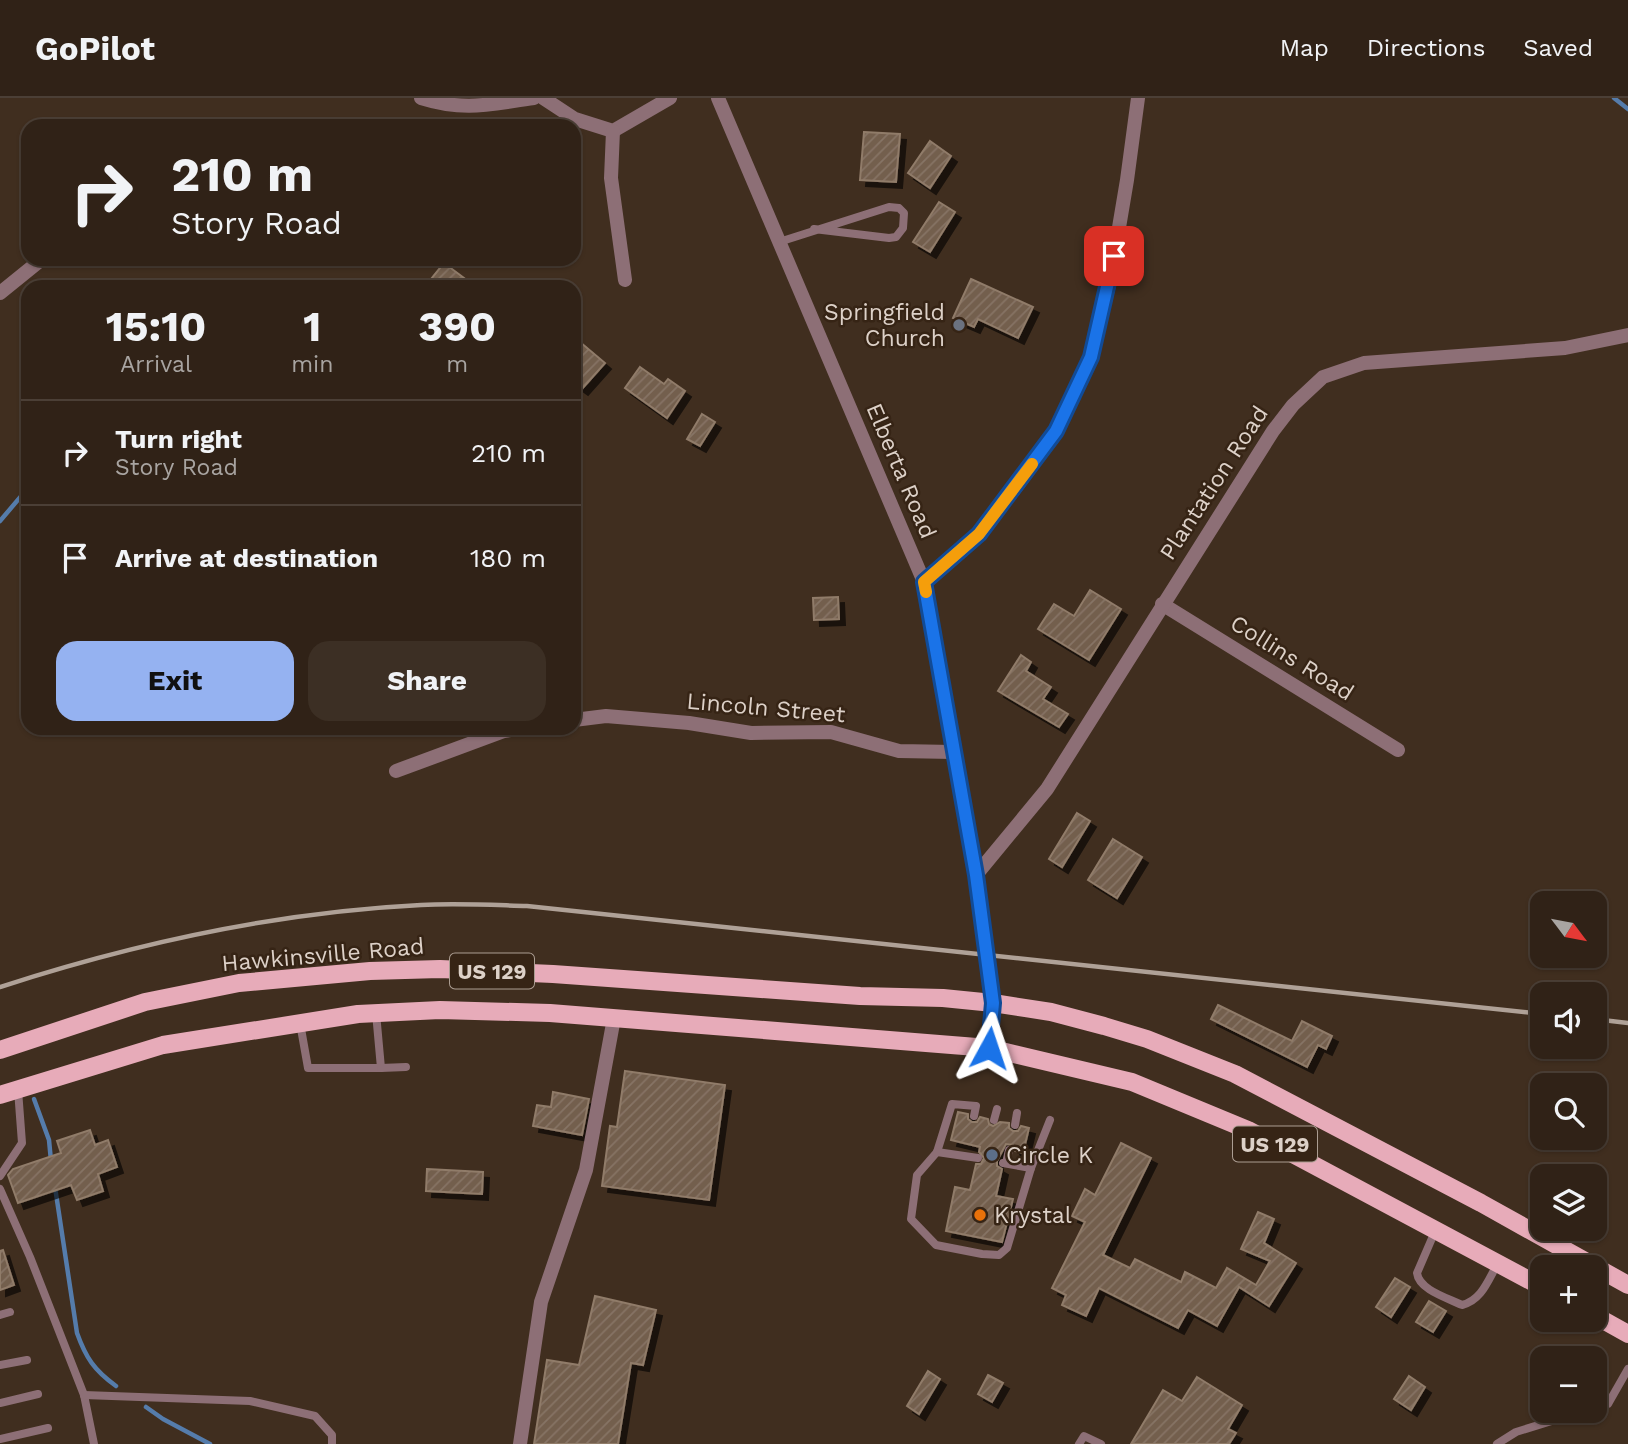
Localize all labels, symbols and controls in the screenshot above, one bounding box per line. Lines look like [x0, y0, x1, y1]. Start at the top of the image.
text: GoPilot [35, 29, 155, 68]
text: Map [1280, 34, 1329, 62]
text: Directions [1367, 34, 1485, 62]
text: Saved [1523, 34, 1593, 62]
text: 210 m [171, 145, 313, 203]
icon: right [56, 147, 147, 238]
text: Story Road [171, 204, 342, 242]
pin [1084, 226, 1144, 286]
icon: arrive [1095, 237, 1133, 275]
place label: Springfield Church [824, 299, 945, 352]
text: 15:10 [106, 302, 206, 351]
text: 1 [303, 302, 321, 351]
text: 390 [418, 302, 496, 351]
marker: Springfield Church [951, 317, 967, 333]
text: Arrival [120, 351, 192, 378]
text: min [291, 351, 333, 378]
text: m [446, 351, 468, 378]
street label: Elberta Road [860, 399, 942, 543]
street label: Plantation Road [1154, 401, 1274, 565]
text: Turn right [115, 424, 242, 454]
icon: right [56, 434, 94, 472]
text: 210 m [471, 438, 546, 468]
text: Story Road [115, 454, 238, 481]
icon: arrive [56, 539, 94, 577]
text: Arrive at destination [115, 543, 378, 573]
text: 180 m [470, 543, 546, 573]
street label: Collins Road [1225, 609, 1359, 707]
button: Exit [56, 641, 294, 721]
button: Share [308, 641, 546, 721]
street label: Lincoln Street [686, 688, 847, 728]
north arrow [1530, 891, 1606, 968]
map controls [1530, 891, 1607, 1423]
street label: Hawkinsville Road [221, 933, 425, 977]
road number: US 129 [450, 954, 534, 988]
button: sound [1530, 982, 1607, 1059]
position arrow [952, 1011, 1026, 1085]
button: search [1530, 1073, 1607, 1150]
road number: US 129 [1233, 1126, 1317, 1162]
place label: Circle K [1006, 1142, 1093, 1169]
marker: Circle K [984, 1147, 1000, 1163]
button: layers [1530, 1164, 1607, 1241]
place label: Krystal [994, 1202, 1072, 1229]
marker: Krystal [972, 1207, 988, 1223]
button: + [1530, 1255, 1607, 1332]
button: − [1530, 1346, 1607, 1423]

